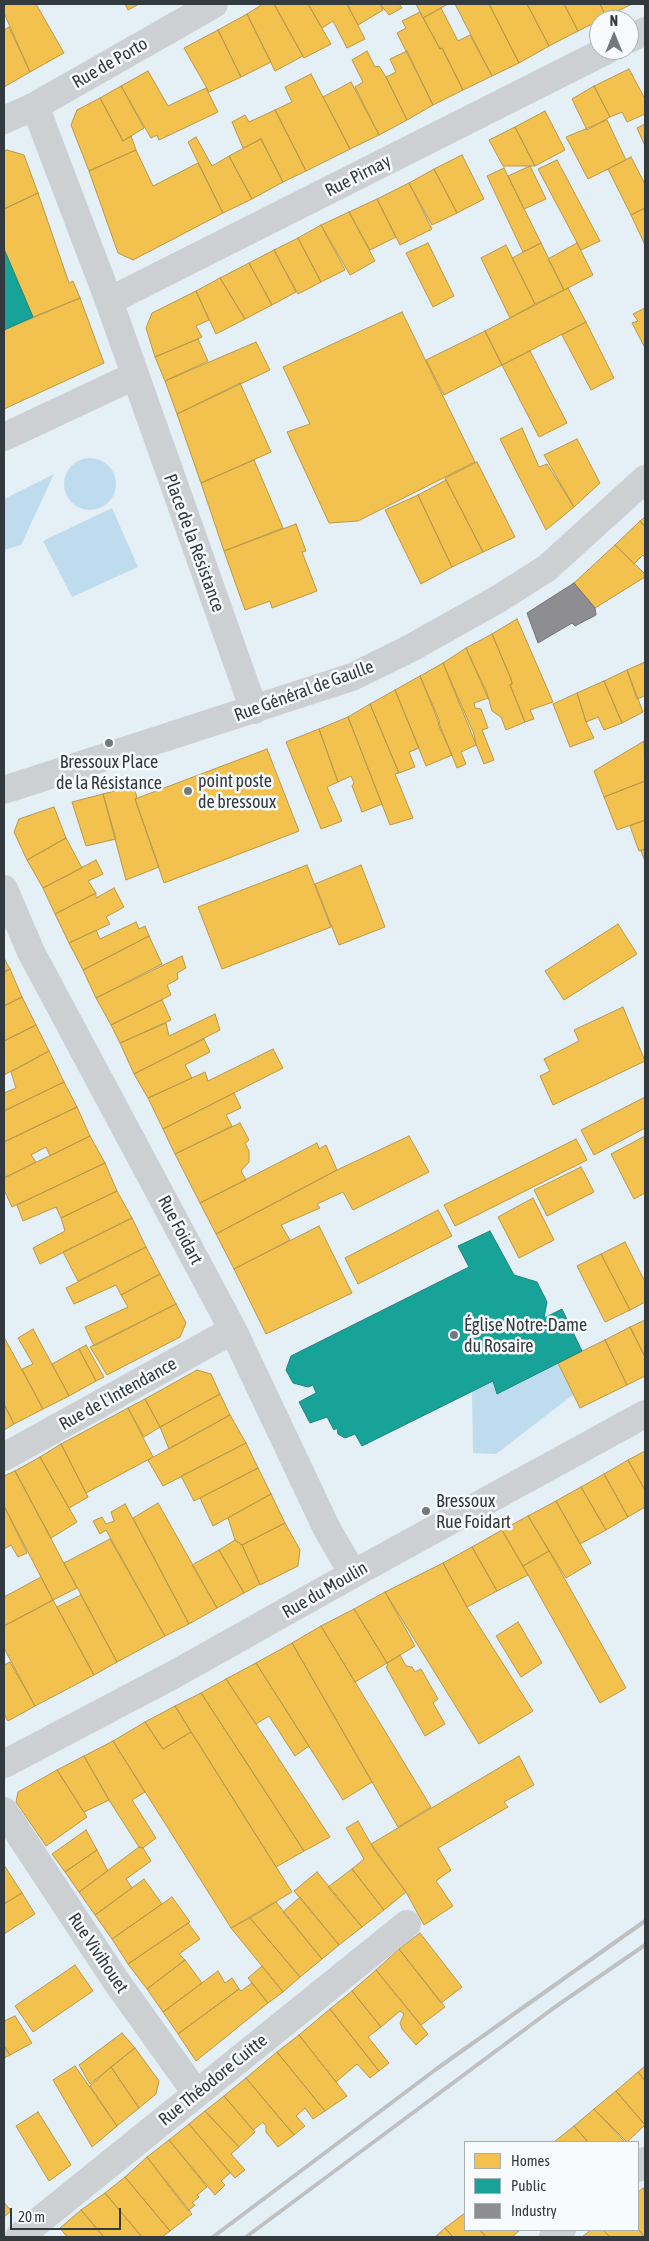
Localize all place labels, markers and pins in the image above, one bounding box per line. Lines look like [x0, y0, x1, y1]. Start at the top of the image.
marker: Bressoux Place de la Résistance [103, 737, 115, 749]
place label: Bressoux Place de la Résistance [56, 751, 162, 794]
place label: point poste de bressoux [198, 770, 276, 812]
marker: point poste de bressoux [182, 785, 194, 797]
place label: Église Notre-Dame du Rosaire [464, 1314, 587, 1356]
marker: Église Notre-Dame du Rosaire [448, 1329, 460, 1341]
place label: Bressoux Rue Foidart [436, 1490, 511, 1532]
marker: Bressoux Rue Foidart [420, 1505, 432, 1517]

